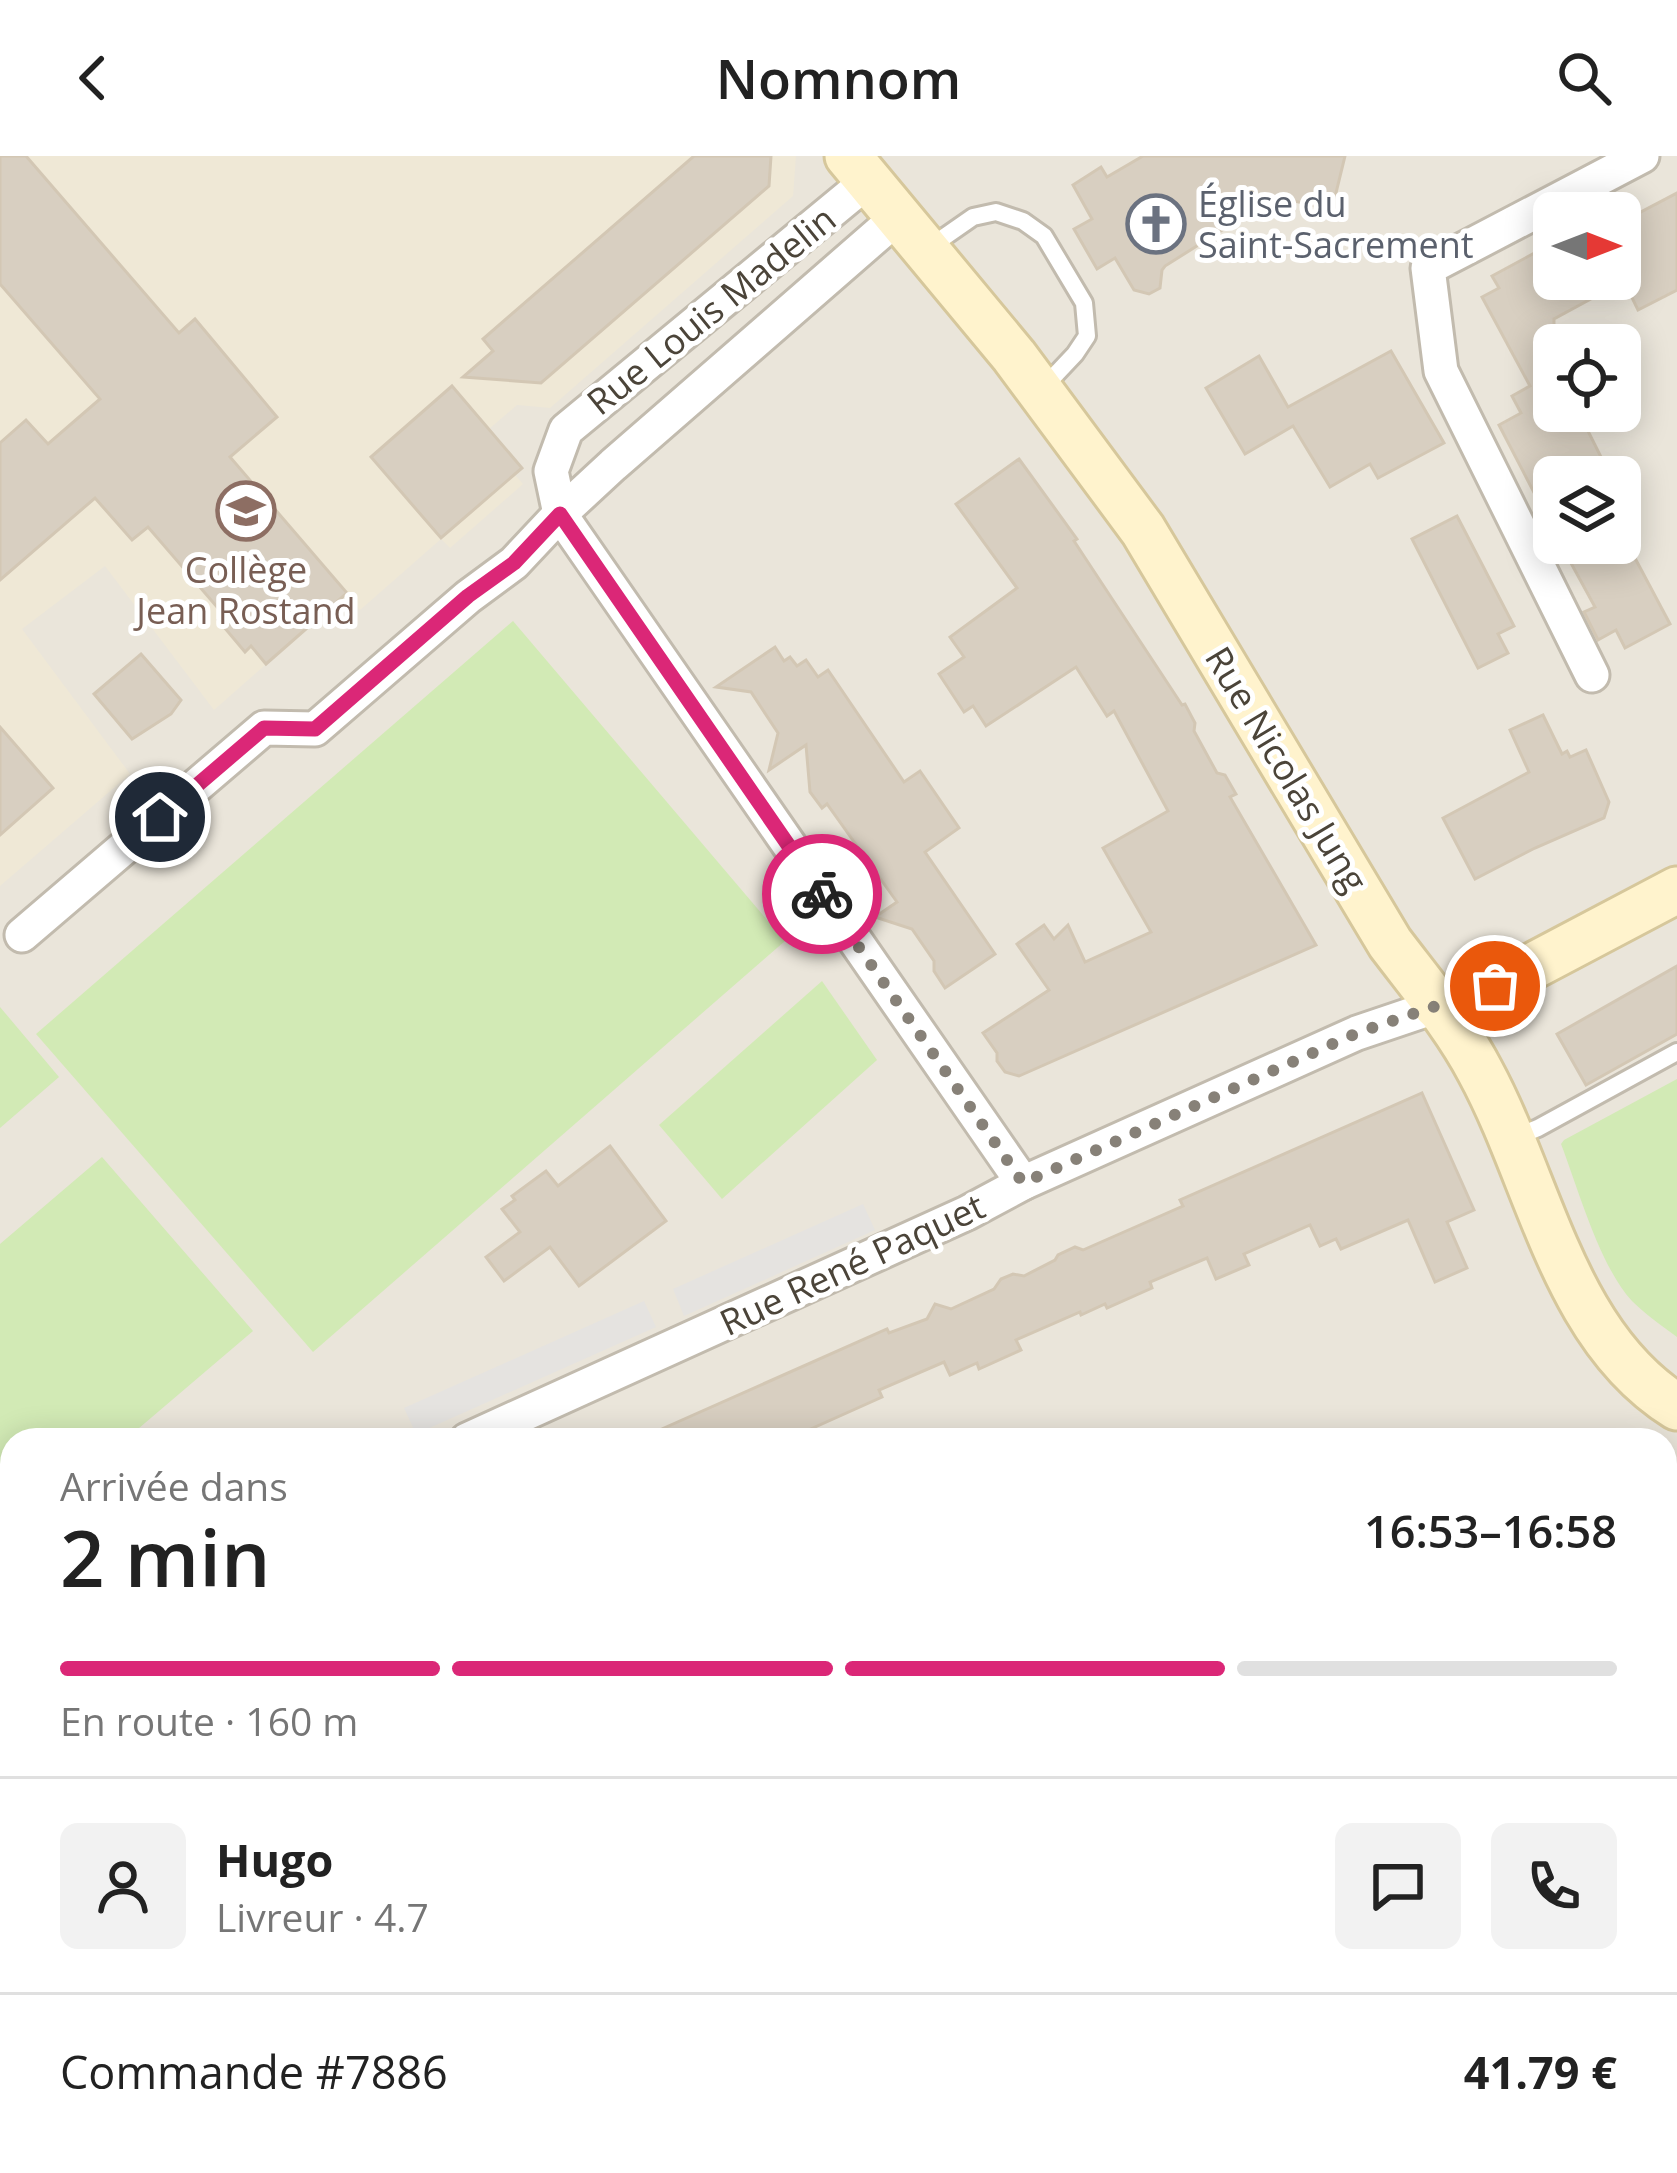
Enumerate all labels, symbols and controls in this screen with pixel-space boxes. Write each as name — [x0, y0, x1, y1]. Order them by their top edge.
text: Nomnom — [716, 41, 961, 115]
icon: back — [60, 45, 126, 111]
icon: search — [1551, 45, 1617, 111]
place label: Église du Saint-Sacrement — [1198, 179, 1474, 269]
north arrow — [1533, 192, 1641, 300]
map controls — [1533, 192, 1641, 564]
church icon: Église du Saint-Sacrement — [1125, 193, 1187, 255]
street label: Rue Louis Madelin — [576, 194, 846, 426]
button: locate — [1533, 324, 1641, 432]
button: layers — [1533, 456, 1641, 564]
school or university icon: Collège Jean Rostand — [215, 480, 277, 542]
place label: Collège Jean Rostand — [133, 545, 356, 635]
street label: Rue Nicolas Jung — [1194, 637, 1380, 901]
pin — [109, 766, 211, 868]
icon: home — [127, 784, 193, 850]
courier — [762, 834, 882, 954]
icon: bike — [789, 861, 855, 927]
pin — [1444, 935, 1546, 1037]
icon: bag — [1462, 953, 1528, 1019]
street label: Rue René Paquet — [712, 1181, 992, 1347]
text: Arrivée dans — [60, 1459, 288, 1512]
text: 16:53–16:58 — [1364, 1500, 1617, 1561]
text: 2 min — [60, 1504, 271, 1610]
text: En route · 160 m — [60, 1694, 358, 1747]
button: person — [60, 1823, 186, 1949]
button: chat — [1335, 1823, 1461, 1949]
button: phone — [1491, 1823, 1617, 1949]
text: Hugo — [216, 1829, 333, 1890]
text: Livreur · 4.7 — [216, 1890, 429, 1943]
text: Commande #7886 — [60, 2041, 448, 2102]
text: 41.79 € — [1464, 2041, 1617, 2102]

